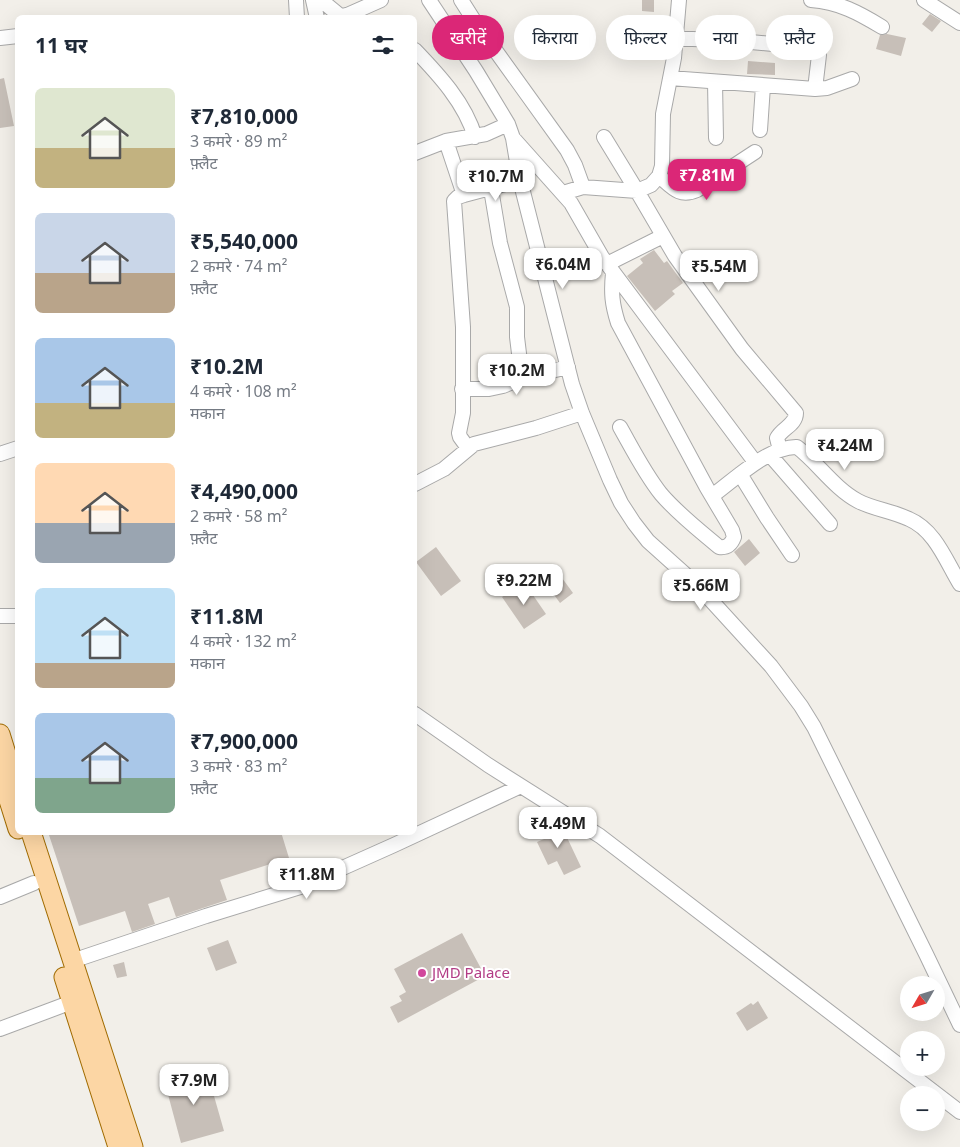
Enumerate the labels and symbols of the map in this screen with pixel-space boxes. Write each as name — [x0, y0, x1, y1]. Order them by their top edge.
pin: ₹7.81M — [666, 158, 748, 201]
pin: ₹10.7M — [455, 160, 537, 202]
pin: ₹6.04M — [522, 248, 604, 290]
pin: ₹5.54M — [678, 250, 760, 292]
pin: ₹10.2M — [476, 354, 558, 396]
pin: ₹4.24M — [804, 428, 886, 471]
pin: ₹9.22M — [483, 564, 565, 606]
pin: ₹5.66M — [660, 568, 742, 611]
pin: ₹4.49M — [517, 806, 599, 849]
pin: ₹11.8M — [266, 858, 348, 900]
place label: JMD Palace — [430, 962, 510, 982]
marker: JMD Palace — [416, 967, 428, 979]
north arrow — [900, 976, 945, 1021]
pin: ₹7.9M — [159, 1064, 229, 1106]

